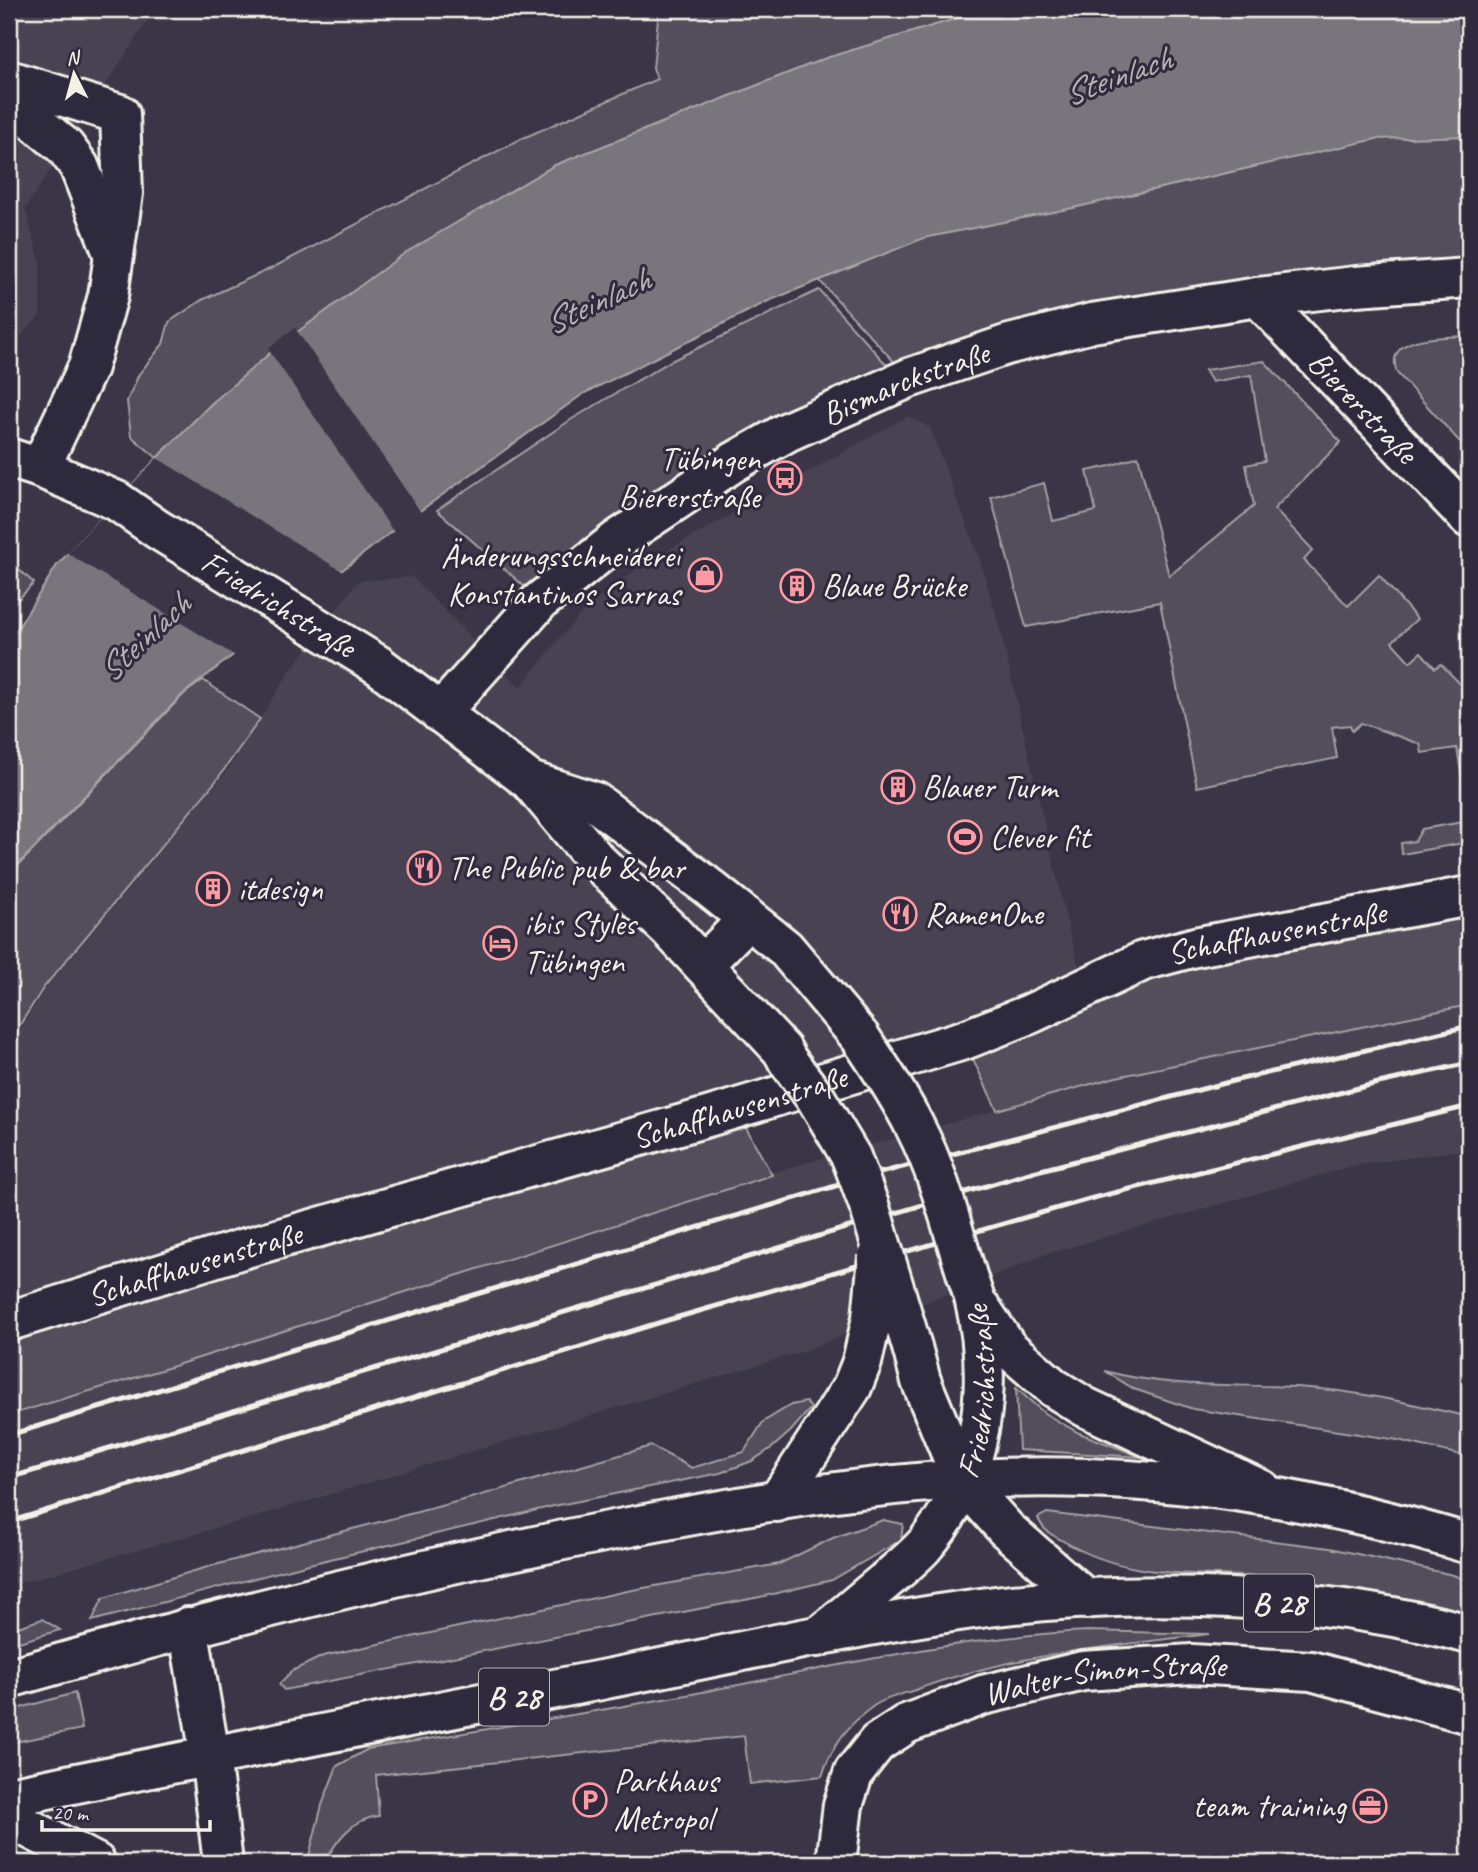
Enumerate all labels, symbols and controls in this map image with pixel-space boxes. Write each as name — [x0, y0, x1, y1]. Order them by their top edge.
water label: Steinlach — [1057, 35, 1180, 116]
north arrow — [38, 38, 108, 108]
text: N — [65, 45, 83, 71]
water label: Steinlach — [537, 256, 660, 345]
street label: Bismarckstraße — [815, 331, 996, 435]
street label: Biererstraße — [1299, 341, 1429, 474]
place label: Tübingen Biererstraße — [619, 438, 762, 518]
bus stop icon: Tübingen Biererstraße — [766, 459, 804, 497]
place label: Änderungsschneiderei Konstantinos Sarras — [441, 535, 684, 615]
street label: Friedrichstraße — [194, 540, 366, 668]
shop icon: Änderungsschneiderei Konstantinos Sarras — [686, 556, 724, 594]
place label: Blaue Brücke — [822, 565, 968, 607]
building icon: Blaue Brücke — [778, 567, 816, 605]
water label: Steinlach — [88, 580, 202, 691]
place label: Blauer Turm — [922, 766, 1060, 808]
building icon: Blauer Turm — [879, 768, 917, 806]
place label: Clever fit — [990, 816, 1093, 858]
sports icon: Clever fit — [946, 818, 984, 856]
place label: The Public pub & bar — [448, 847, 687, 889]
restaurant icon: The Public pub & bar — [405, 849, 443, 887]
place label: itdesign — [238, 868, 323, 910]
building icon: itdesign — [194, 870, 232, 908]
street label: Schaffhausenstraße — [1163, 891, 1391, 975]
place label: RamenOne — [925, 893, 1045, 935]
restaurant icon: RamenOne — [881, 895, 919, 933]
place label: ibis Styles Tübingen — [524, 903, 638, 983]
hotel icon: ibis Styles Tübingen — [481, 924, 519, 962]
street label: Schaffhausenstraße — [627, 1055, 854, 1158]
street label: Schaffhausenstraße — [82, 1212, 308, 1316]
street label: Friedrichstraße — [946, 1299, 1005, 1484]
road number: B 28 — [1244, 1574, 1314, 1632]
street label: Walter-Simon-Straße — [980, 1643, 1229, 1715]
road number: B 28 — [479, 1668, 549, 1726]
place label: Parkhaus Metropol — [614, 1760, 721, 1840]
parking icon: Parkhaus Metropol — [571, 1781, 609, 1819]
place label: team training — [1193, 1785, 1347, 1827]
office icon: team training — [1351, 1787, 1389, 1825]
scale bar — [42, 1788, 210, 1832]
text: 20 m — [52, 1800, 90, 1826]

